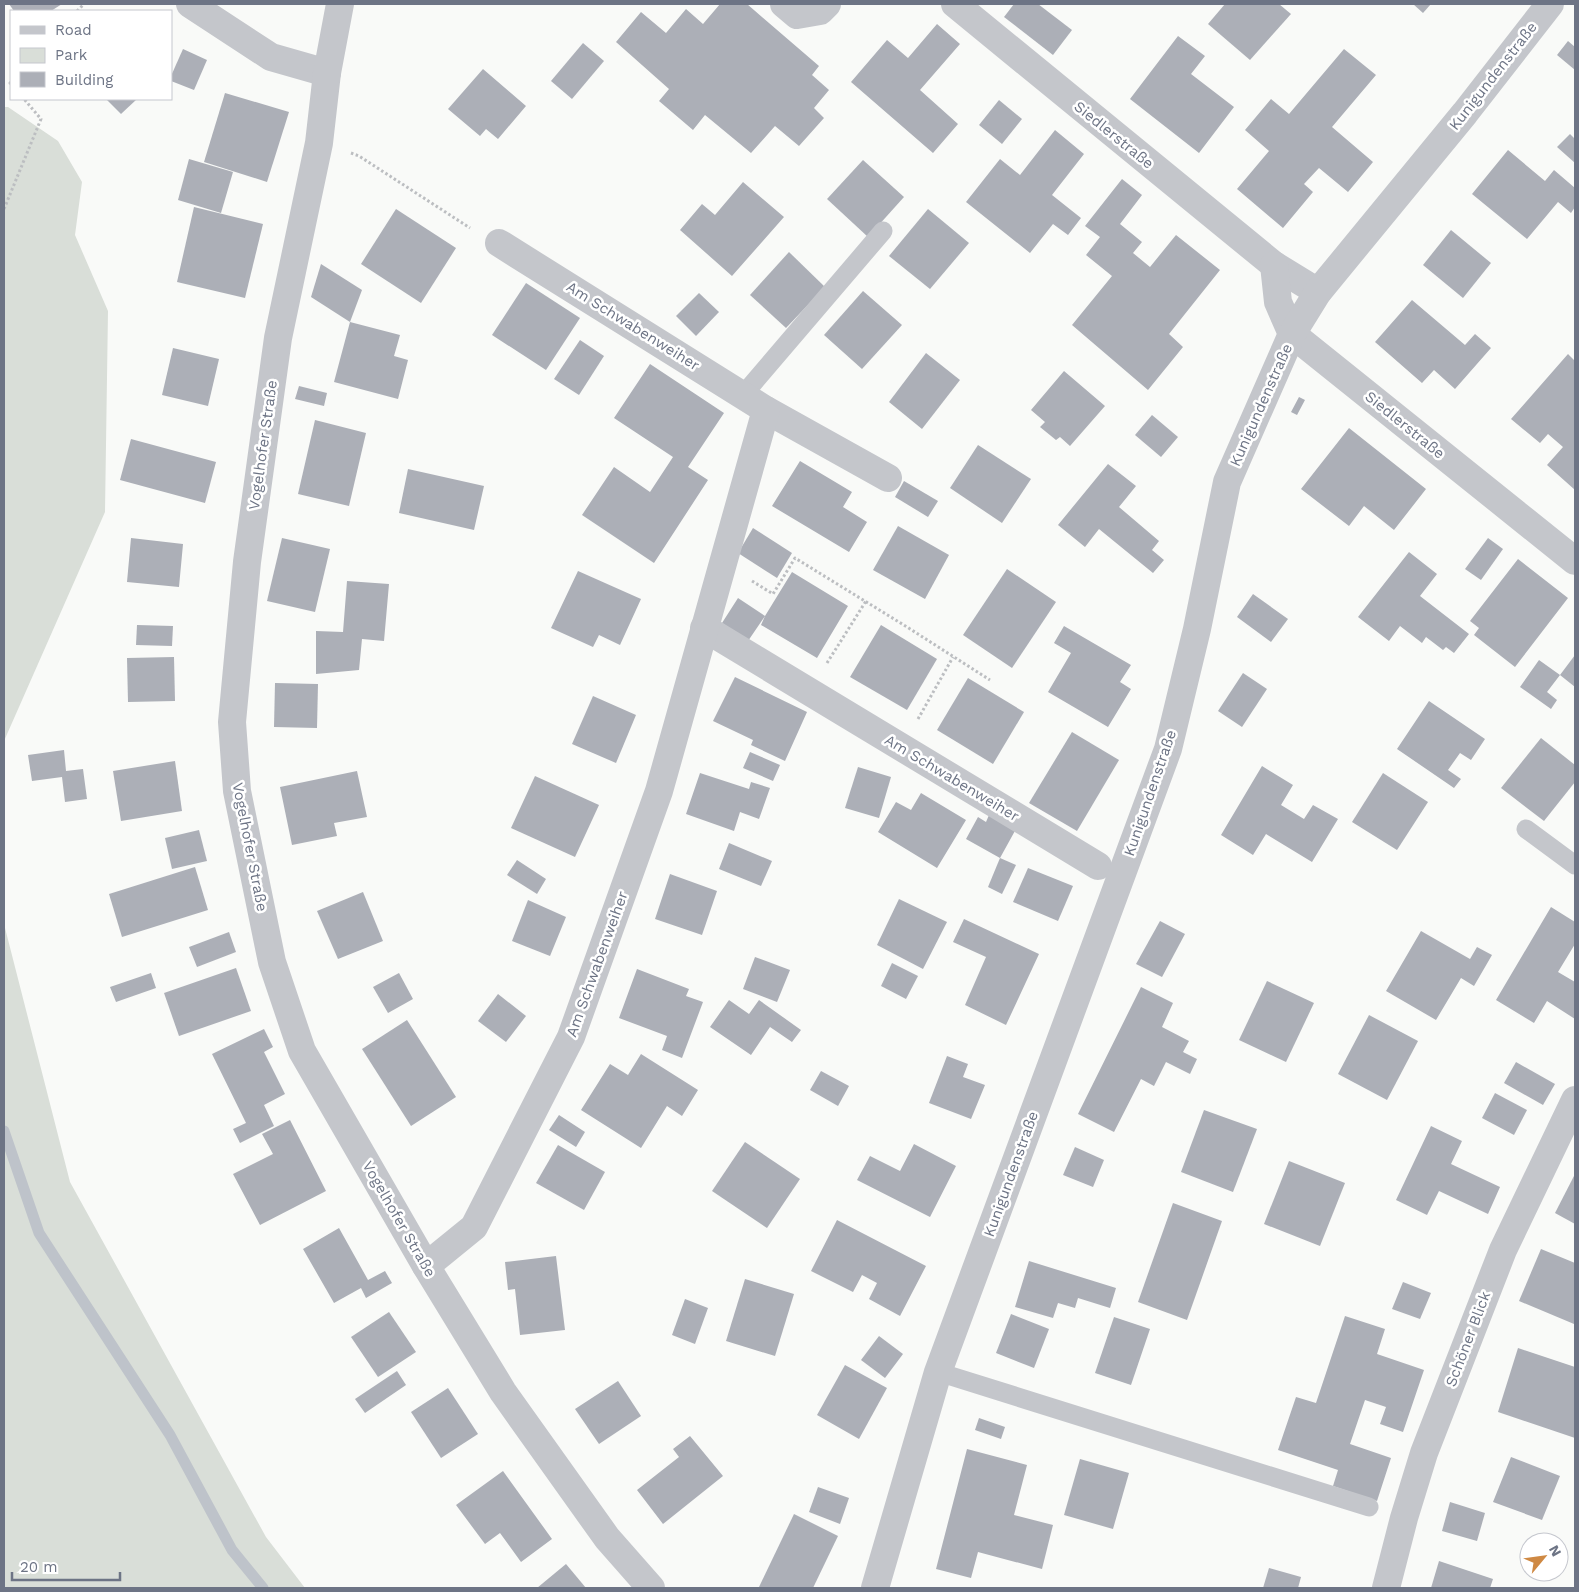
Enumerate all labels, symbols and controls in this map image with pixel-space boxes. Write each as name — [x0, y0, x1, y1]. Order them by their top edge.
legend — [10, 10, 172, 100]
street label: Kunigundenstraße — [1445, 18, 1541, 134]
text: Road — [55, 21, 92, 39]
text: Park — [55, 46, 88, 64]
text: Building — [55, 71, 113, 89]
street label: Siedlerstraße — [1071, 97, 1157, 173]
street label: Am Schwabenweiher — [563, 278, 703, 374]
street label: Kunigundenstraße — [1226, 341, 1296, 469]
street label: Vogelhofer Straße — [245, 379, 281, 511]
street label: Siedlerstraße — [1362, 387, 1448, 463]
street label: Kunigundenstraße — [1120, 727, 1180, 859]
street label: Am Schwabenweiher — [882, 731, 1022, 825]
street label: Vogelhofer Straße — [229, 781, 271, 913]
street label: Am Schwabenweiher — [562, 889, 632, 1039]
street label: Kunigundenstraße — [980, 1109, 1042, 1239]
street label: Vogelhofer Straße — [358, 1158, 440, 1280]
street label: Schöner Blick — [1442, 1288, 1495, 1389]
north arrow — [1519, 1532, 1569, 1582]
text: N — [1546, 1542, 1565, 1559]
scale bar — [12, 1550, 120, 1582]
text: 20 m — [20, 1558, 58, 1576]

